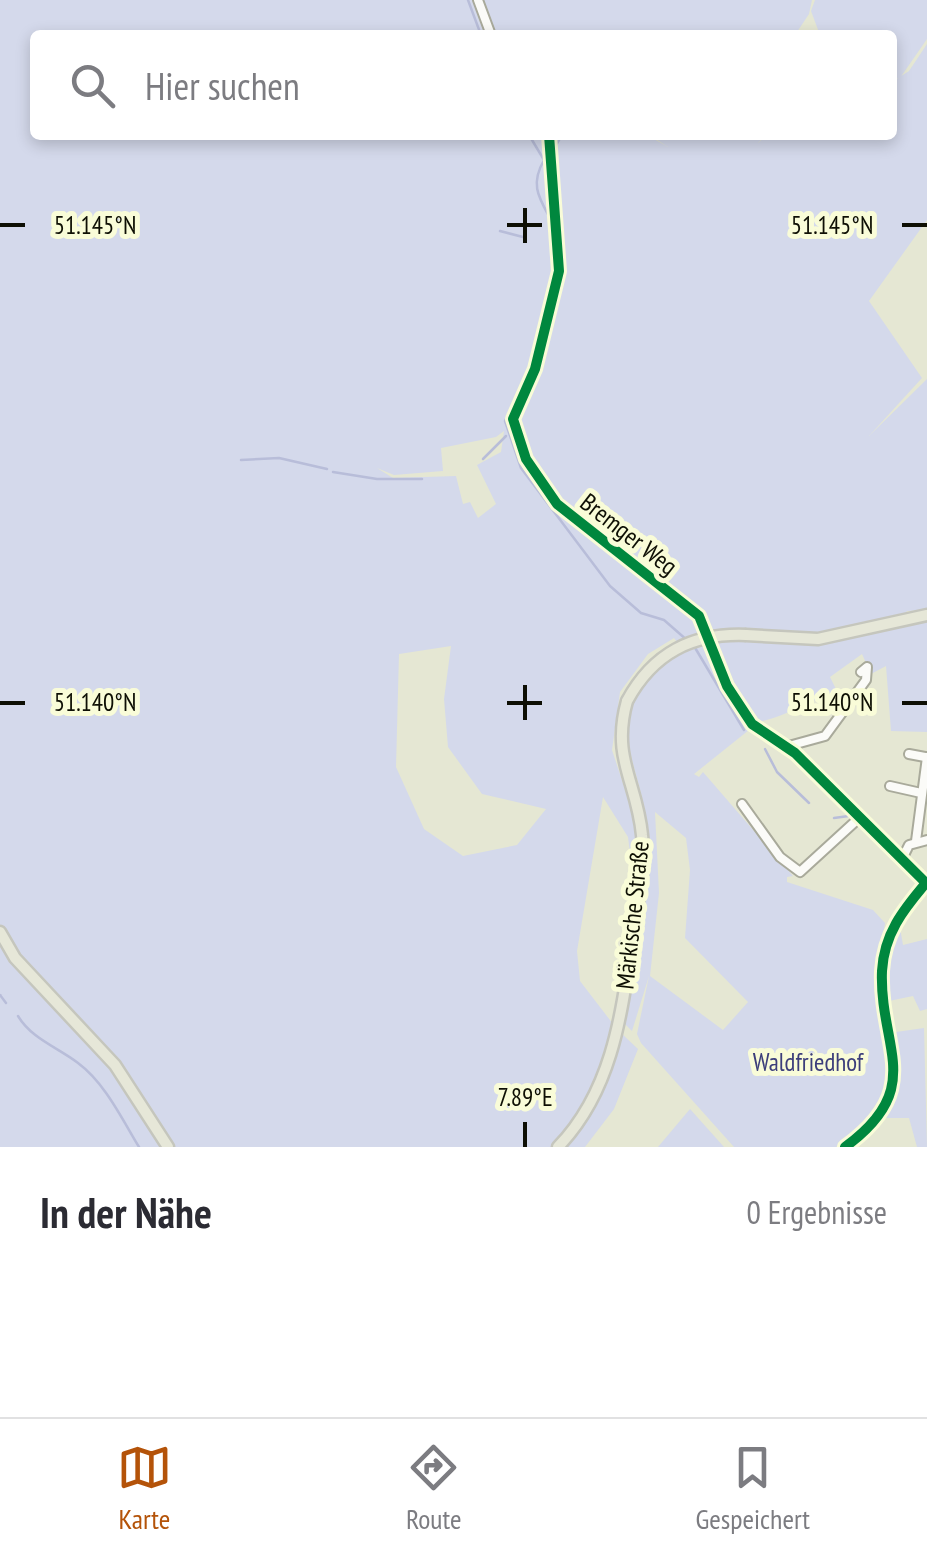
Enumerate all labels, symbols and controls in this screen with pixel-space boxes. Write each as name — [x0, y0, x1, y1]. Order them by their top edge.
search box — [30, 30, 897, 140]
icon: search — [65, 58, 120, 113]
text: Hier suchen — [145, 61, 300, 110]
text: 51.145°N — [54, 209, 136, 241]
text: 51.145°N — [791, 209, 873, 241]
street label: Bremger Weg — [574, 486, 684, 582]
text: 51.140°N — [54, 686, 136, 718]
text: 51.140°N — [791, 686, 873, 718]
street label: Märkische Straße — [608, 839, 656, 991]
park label: Waldfriedhof — [753, 1046, 865, 1078]
text: 7.89°E — [497, 1081, 553, 1113]
text: In der Nähe — [40, 1185, 212, 1240]
text: 0 Ergebnisse — [747, 1191, 887, 1233]
tab: Karte — [117, 1440, 172, 1537]
tab: Route — [406, 1440, 462, 1537]
tab: Gespeichert — [695, 1440, 810, 1537]

